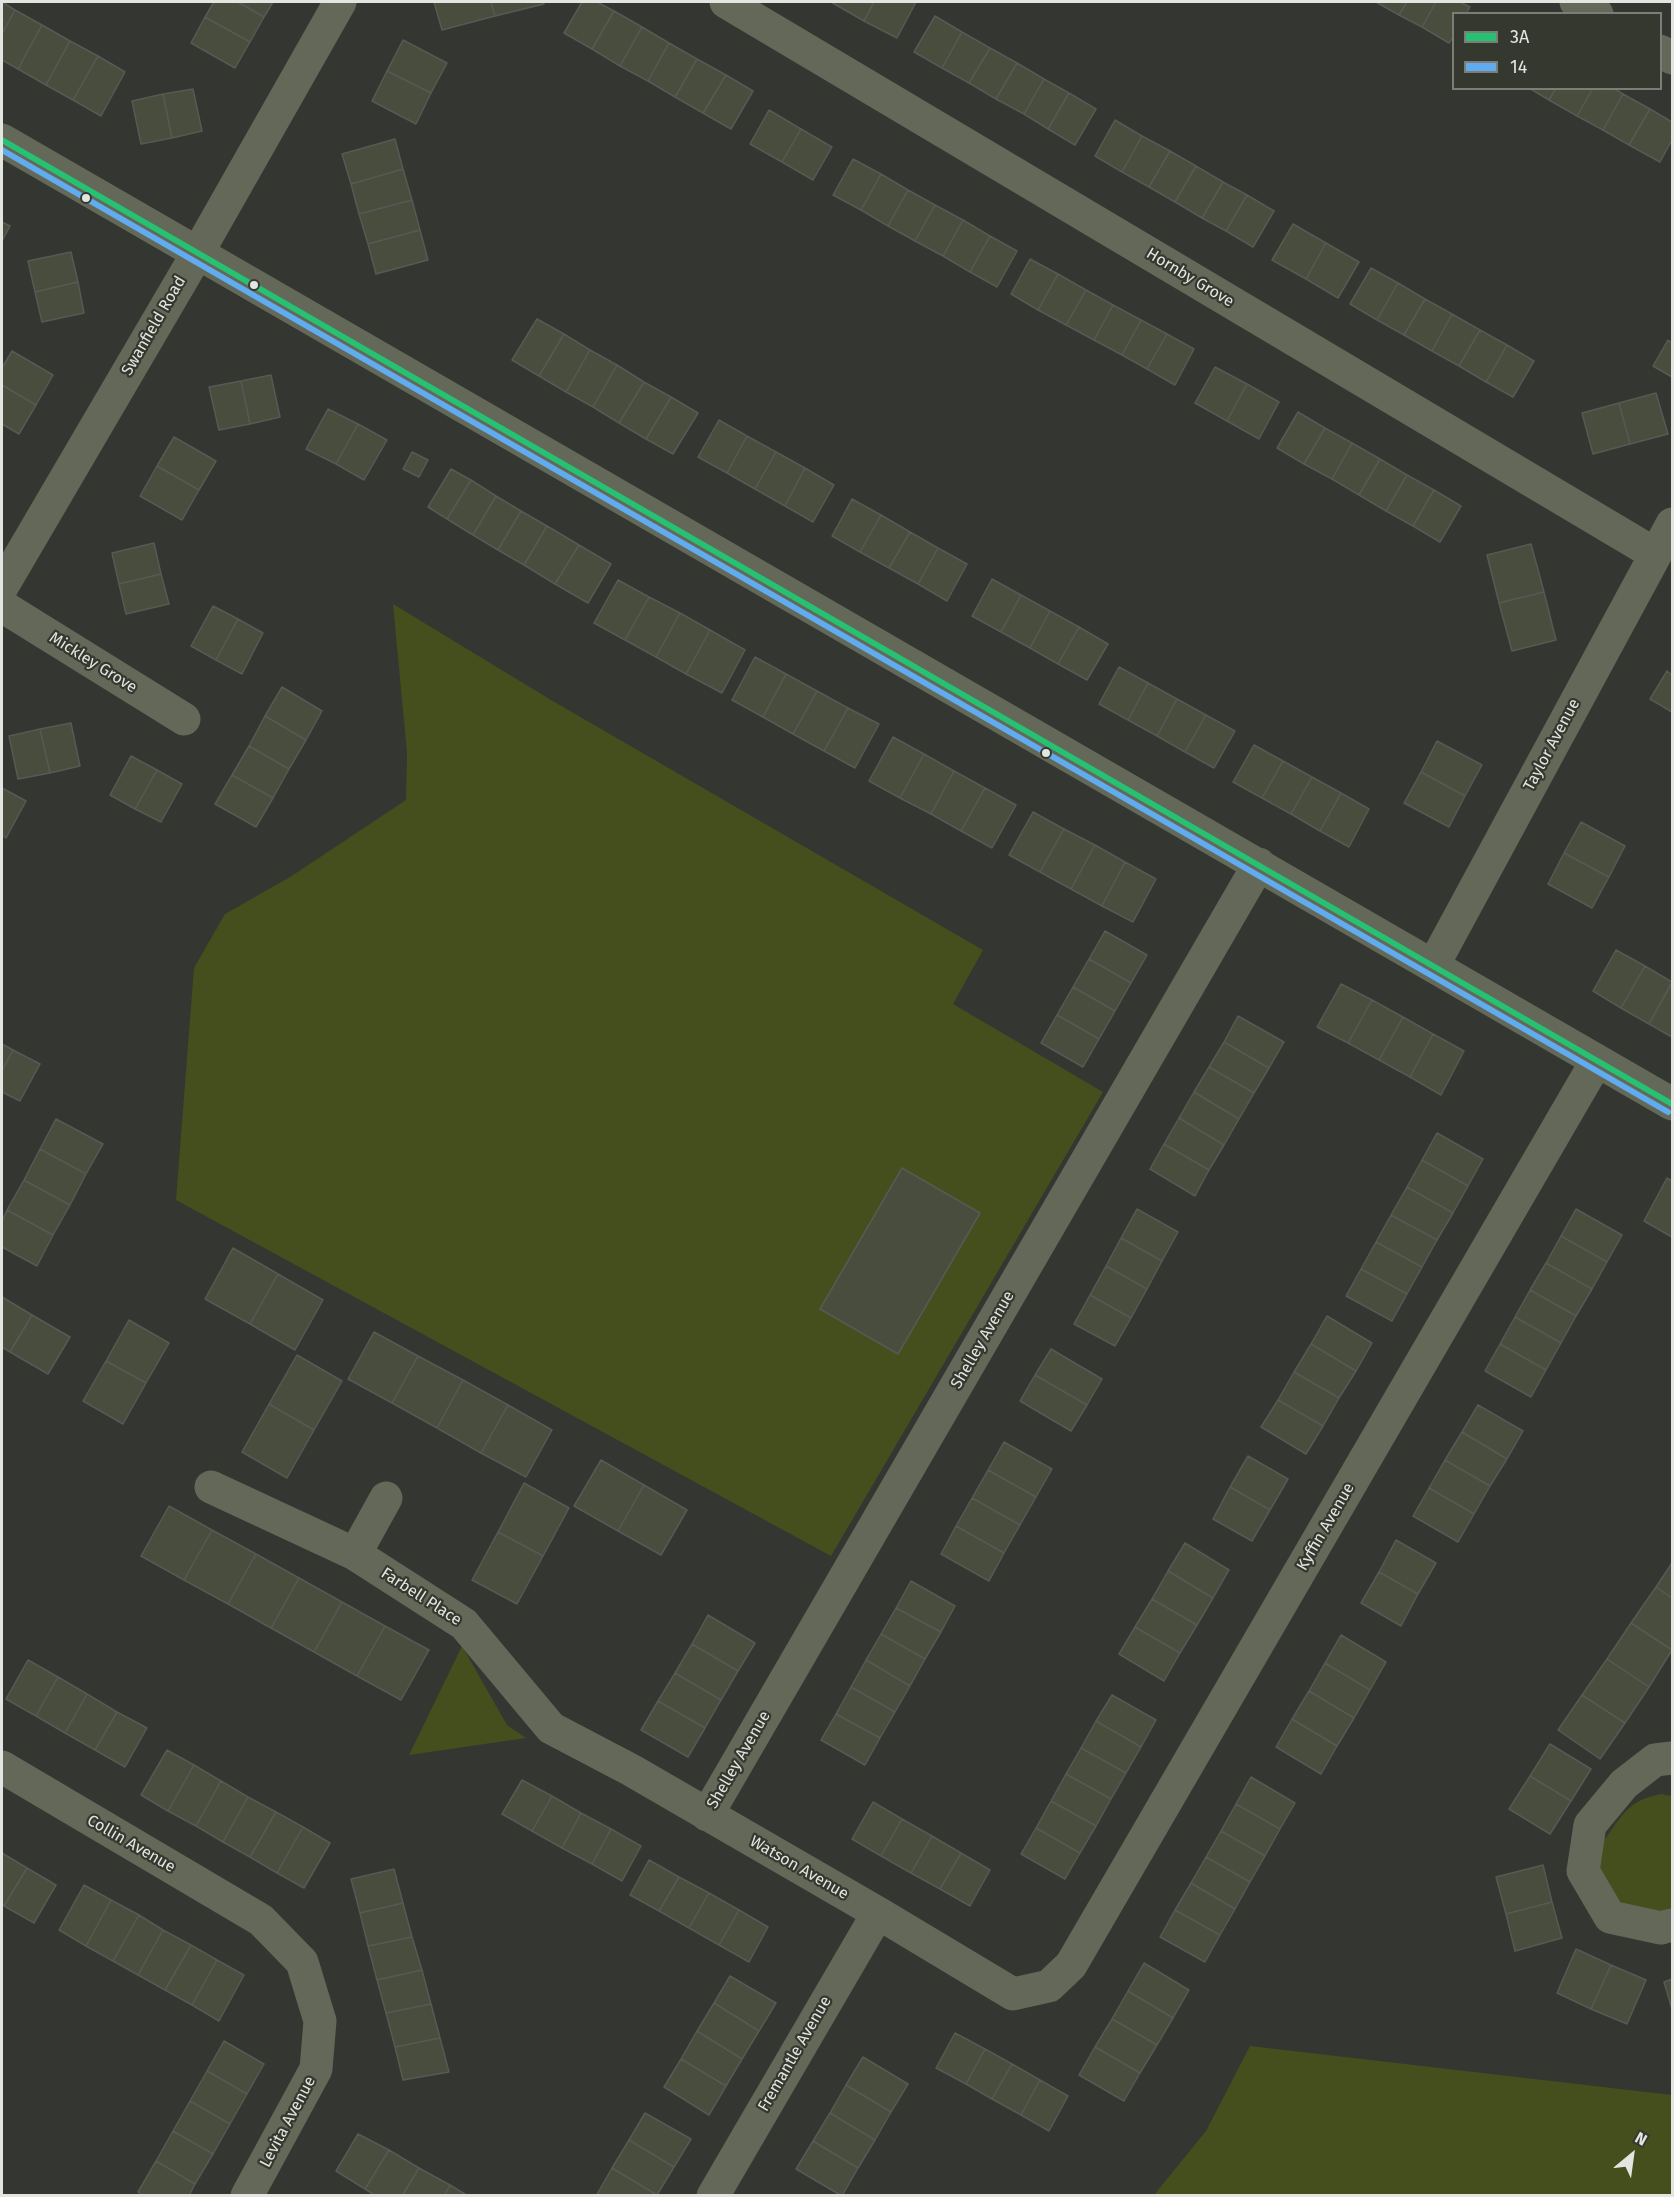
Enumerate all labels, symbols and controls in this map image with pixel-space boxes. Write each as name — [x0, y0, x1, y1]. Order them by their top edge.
legend — [1452, 12, 1662, 90]
text: 3A — [1510, 26, 1529, 48]
text: 14 — [1510, 56, 1527, 78]
unlabelled marker — [80, 192, 92, 204]
street label: Hornby Grove — [1143, 244, 1237, 312]
street label: Swanfield Road — [118, 273, 190, 379]
unlabelled marker — [248, 279, 260, 291]
street label: Mickley Grove — [46, 628, 140, 698]
street label: Taylor Avenue — [1520, 696, 1584, 794]
unlabelled marker — [1040, 747, 1052, 759]
street label: Shelley Avenue — [947, 1288, 1019, 1392]
street label: Kyffin Avenue — [1293, 1480, 1359, 1574]
street label: Farbell Place — [377, 1564, 465, 1630]
street label: Shelley Avenue — [703, 1708, 775, 1812]
street label: Collin Avenue — [84, 1811, 178, 1877]
street label: Watson Avenue — [746, 1832, 852, 1904]
street label: Fremantle Avenue — [754, 1993, 836, 2115]
street label: Levita Avenue — [256, 2073, 320, 2171]
north arrow — [1602, 2125, 1662, 2185]
text: N — [1632, 2128, 1650, 2150]

